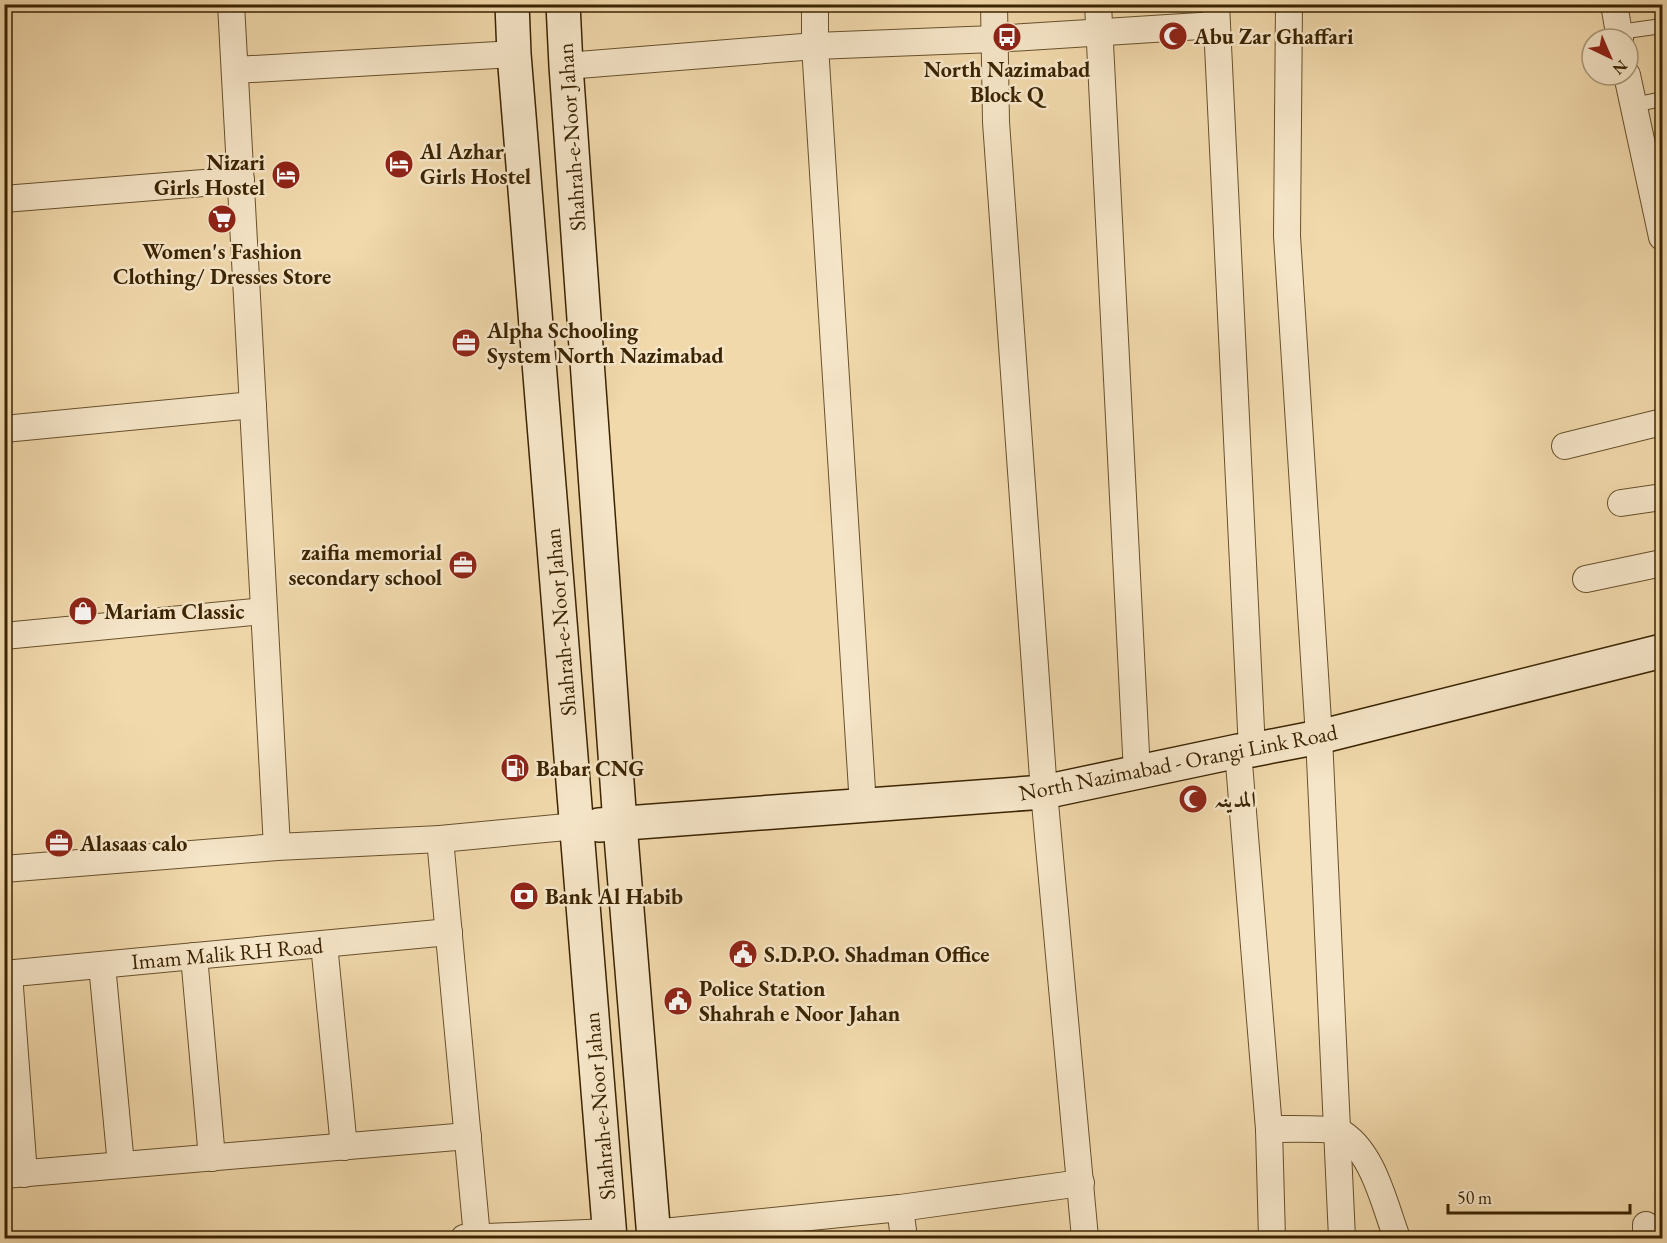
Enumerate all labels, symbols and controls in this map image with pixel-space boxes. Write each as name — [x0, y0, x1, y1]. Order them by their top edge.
mosque icon: Abu Zar Ghaffari — [1157, 20, 1189, 52]
bus stop icon: North Nazimabad Block Q — [991, 21, 1023, 53]
place label: Abu Zar Ghaffari — [1193, 22, 1354, 51]
north arrow — [1580, 27, 1640, 87]
street label: Shahrah-e-Noor Jahan — [550, 41, 593, 232]
place label: North Nazimabad Block Q — [924, 55, 1090, 109]
text: N — [1608, 55, 1632, 80]
place label: Al Azhar Girls Hostel — [419, 137, 531, 191]
place label: Nizari Girls Hostel — [154, 148, 266, 202]
hotel icon: Al Azhar Girls Hostel — [383, 148, 415, 180]
hotel icon: Nizari Girls Hostel — [270, 159, 302, 191]
supermarket icon: Women's Fashion Clothing/ Dresses Store — [206, 203, 238, 235]
place label: Women's Fashion Clothing/ Dresses Store — [113, 237, 331, 291]
place label: Alpha Schooling System North Nazimabad — [486, 316, 724, 370]
office icon: Alpha Schooling System North Nazimabad — [450, 327, 482, 359]
street label: Shahrah-e-Noor Jahan — [538, 526, 583, 717]
place label: zaifia memorial secondary school — [289, 538, 442, 592]
office icon: zaifia memorial secondary school — [447, 549, 479, 581]
shop icon: Mariam Classic — [67, 595, 99, 627]
place label: Mariam Classic — [104, 597, 244, 626]
street label: North Nazimabad - Orangi Link Road — [1016, 717, 1341, 808]
fuel station icon: Babar CNG — [499, 752, 531, 784]
place label: Babar CNG — [536, 754, 645, 783]
mosque icon: المدینہ — [1177, 783, 1209, 815]
place label: المدینہ — [1214, 785, 1256, 814]
office icon: Alasaas calo — [43, 827, 75, 859]
place label: Alasaas calo — [79, 829, 187, 858]
bank icon: Bank Al Habib — [508, 880, 540, 912]
place label: Bank Al Habib — [545, 882, 683, 911]
street label: Imam Malik RH Road — [130, 931, 325, 976]
public building icon: S.D.P.O. Shadman Office — [727, 938, 759, 970]
place label: S.D.P.O. Shadman Office — [764, 940, 990, 969]
place label: Police Station Shahrah e Noor Jahan — [699, 974, 901, 1028]
public building icon: Police Station Shahrah e Noor Jahan — [662, 985, 694, 1017]
street label: Shahrah-e-Noor Jahan — [577, 1010, 622, 1201]
scale bar — [1448, 1177, 1630, 1215]
text: 50 m — [1457, 1186, 1492, 1209]

